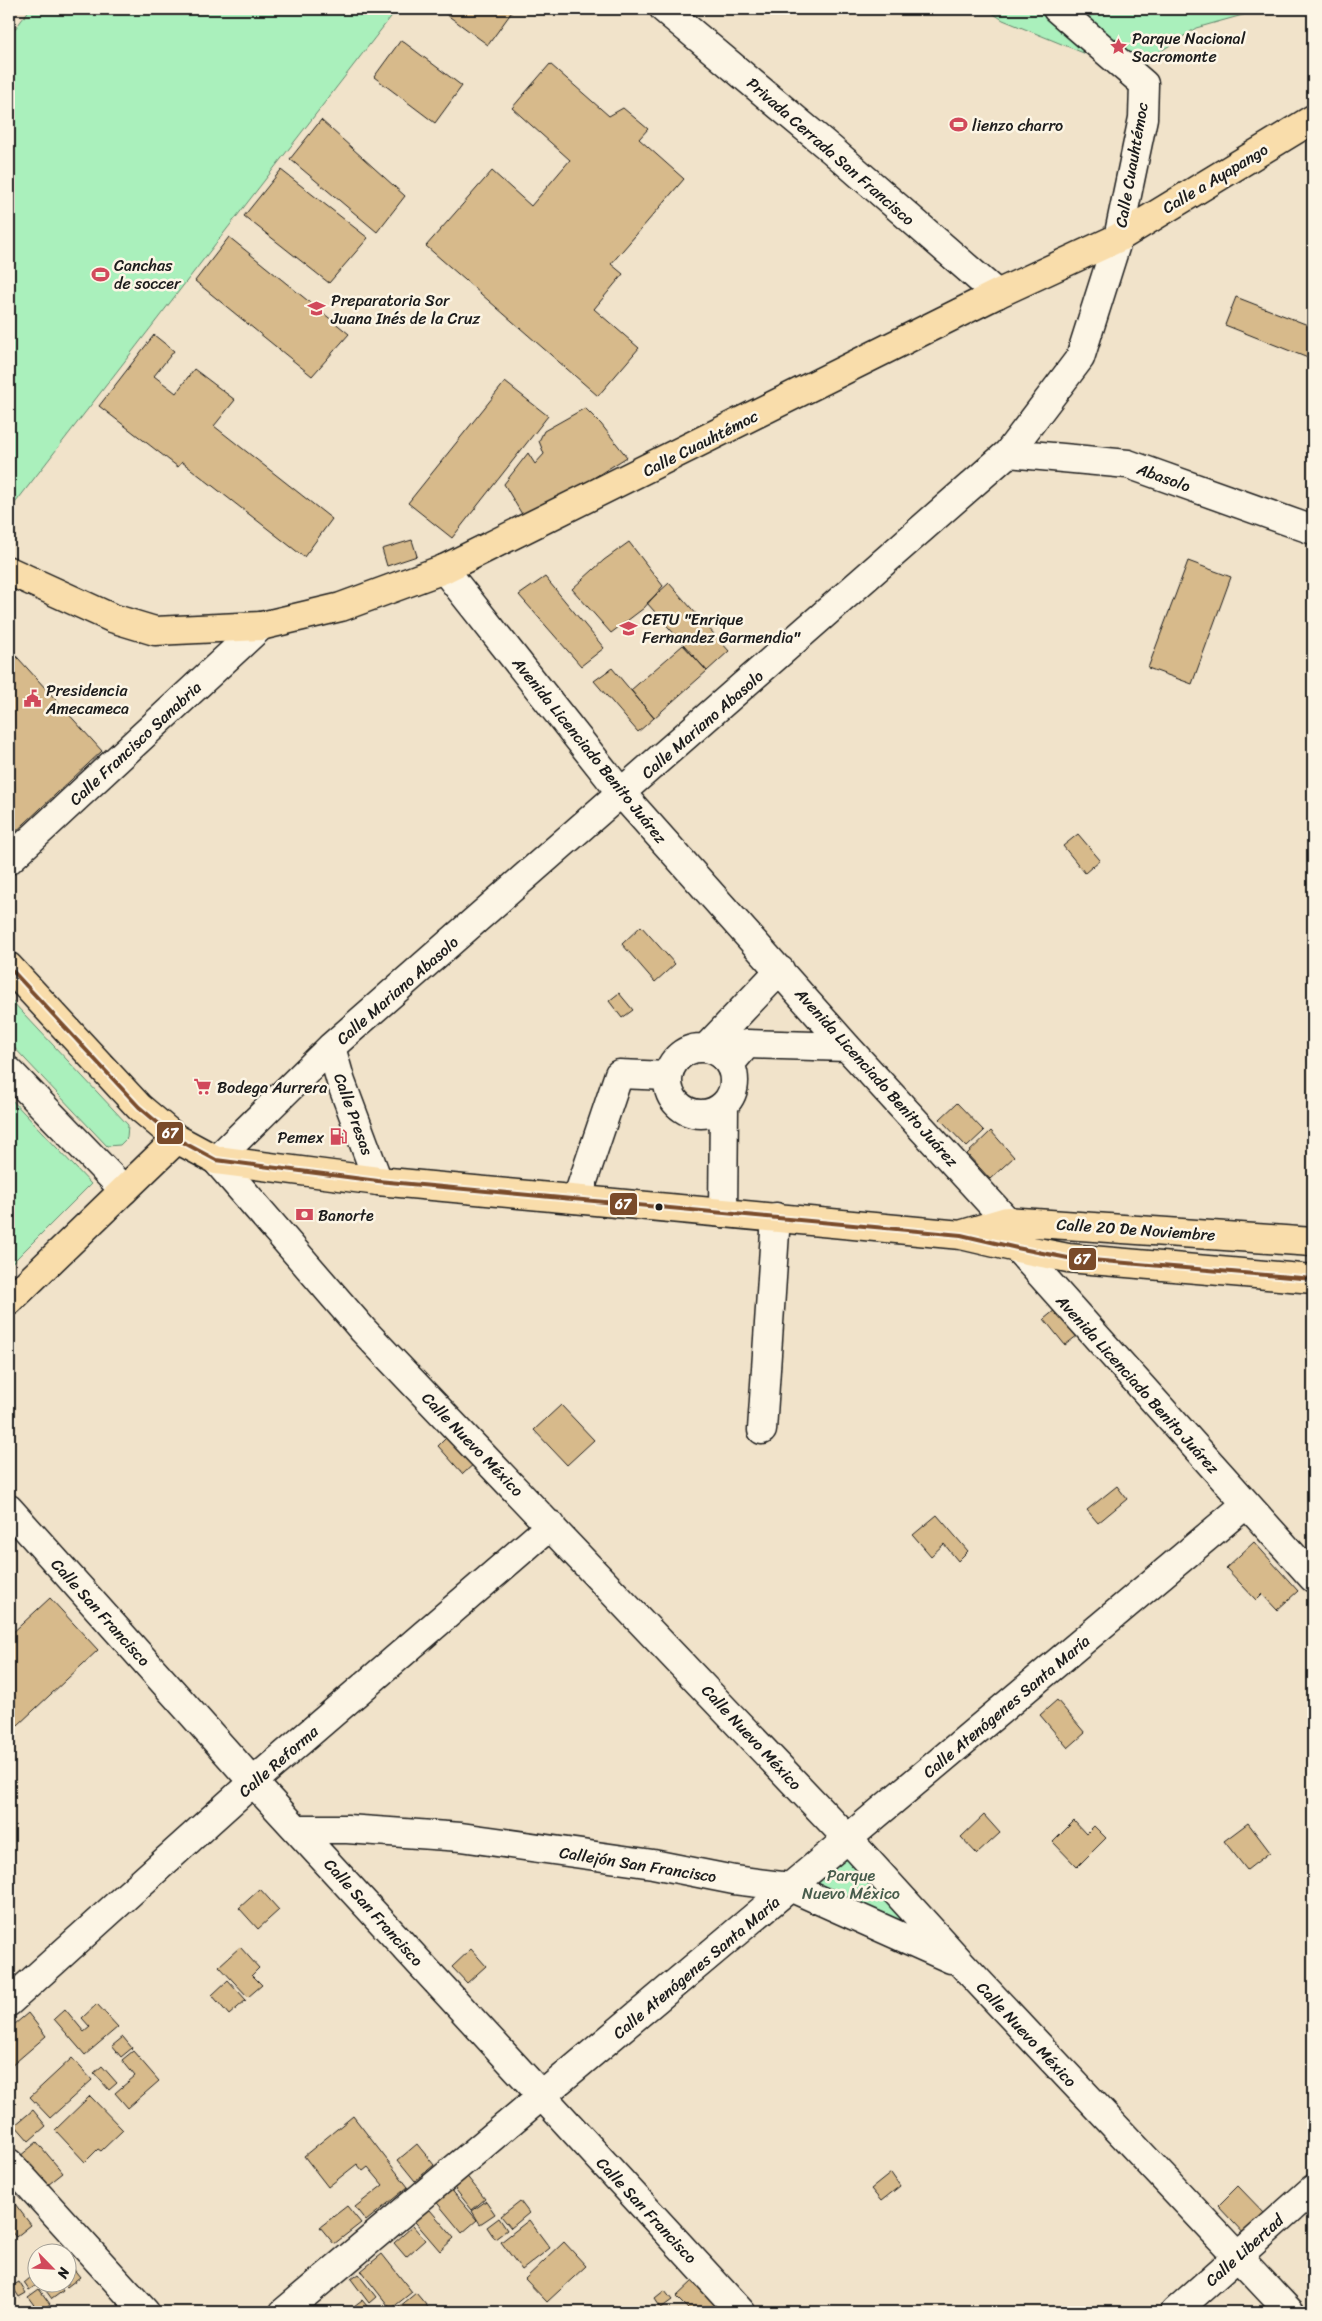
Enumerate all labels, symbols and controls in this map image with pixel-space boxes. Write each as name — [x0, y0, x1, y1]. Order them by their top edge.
place label: Parque Nacional Sacromonte — [1132, 24, 1246, 71]
place icon: Parque Nacional Sacromonte — [1108, 37, 1128, 57]
street label: Privada Cerrada San Francisco — [740, 70, 922, 233]
street label: Calle Cuauhtémoc — [1106, 100, 1157, 230]
place label: lienzo charro — [972, 111, 1063, 140]
sports icon: lienzo charro — [948, 115, 968, 135]
street label: Calle a Ayapango — [1157, 135, 1274, 222]
place label: Canchas de soccer — [114, 251, 182, 298]
sports icon: Canchas de soccer — [90, 264, 110, 284]
place label: Preparatoria Sor Juana Inés de la Cruz — [330, 286, 481, 333]
school or university icon: Preparatoria Sor Juana Inés de la Cruz — [307, 299, 327, 319]
street label: Calle Cuauhtémoc — [637, 402, 763, 485]
street label: Abasolo — [1132, 454, 1195, 501]
place label: CETU "Enrique Fernandez Garmendia" — [642, 605, 801, 652]
school or university icon: CETU "Enrique Fernandez Garmendia" — [618, 618, 638, 638]
street label: Avenida Licenciado Benito Juárez — [504, 650, 675, 851]
street label: Calle Mariano Abasolo — [634, 662, 770, 786]
street label: Calle Francisco Sanabria — [62, 674, 208, 813]
place label: Presidencia Amecameca — [45, 676, 129, 723]
public building icon: Presidencia Amecameca — [22, 689, 42, 709]
street label: Calle Mariano Abasolo — [329, 928, 465, 1052]
street label: Avenida Licenciado Benito Juárez — [787, 980, 966, 1174]
street label: Calle Presas — [325, 1069, 382, 1160]
place label: Bodega Aurrera — [217, 1073, 327, 1102]
supermarket icon: Bodega Aurrera — [193, 1077, 213, 1097]
line badge: 67 — [156, 1121, 184, 1145]
text: 67 — [161, 1121, 179, 1146]
place label: Pemex — [277, 1123, 325, 1152]
fuel station icon: Pemex — [328, 1127, 348, 1147]
line badge: 67 — [609, 1192, 638, 1216]
text: 67 — [614, 1192, 632, 1217]
place label: Banorte — [318, 1201, 374, 1230]
unlabelled marker — [654, 1202, 664, 1212]
bank icon: Banorte — [294, 1205, 314, 1225]
street label: Calle 20 De Noviembre — [1056, 1209, 1216, 1250]
line badge: 67 — [1068, 1247, 1097, 1271]
text: 67 — [1073, 1247, 1091, 1272]
street label: Avenida Licenciado Benito Juárez — [1048, 1287, 1227, 1481]
street label: Calle Nuevo México — [415, 1385, 531, 1504]
street label: Calle San Francisco — [44, 1551, 158, 1673]
street label: Calle Atenógenes Santa María — [916, 1627, 1097, 1786]
street label: Calle Nuevo México — [694, 1677, 809, 1797]
street label: Calle Reforma — [231, 1717, 326, 1805]
street label: Callejón San Francisco — [557, 1838, 719, 1891]
street label: Calle San Francisco — [317, 1851, 431, 1973]
park label: Parque Nuevo México — [802, 1861, 900, 1908]
street label: Calle Atenógenes Santa María — [606, 1888, 787, 2047]
street label: Calle Nuevo México — [969, 1974, 1084, 2094]
street label: Calle San Francisco — [589, 2150, 704, 2271]
street label: Calle Libertad — [1198, 2206, 1292, 2294]
north arrow — [28, 2244, 78, 2294]
text: N — [50, 2263, 77, 2283]

